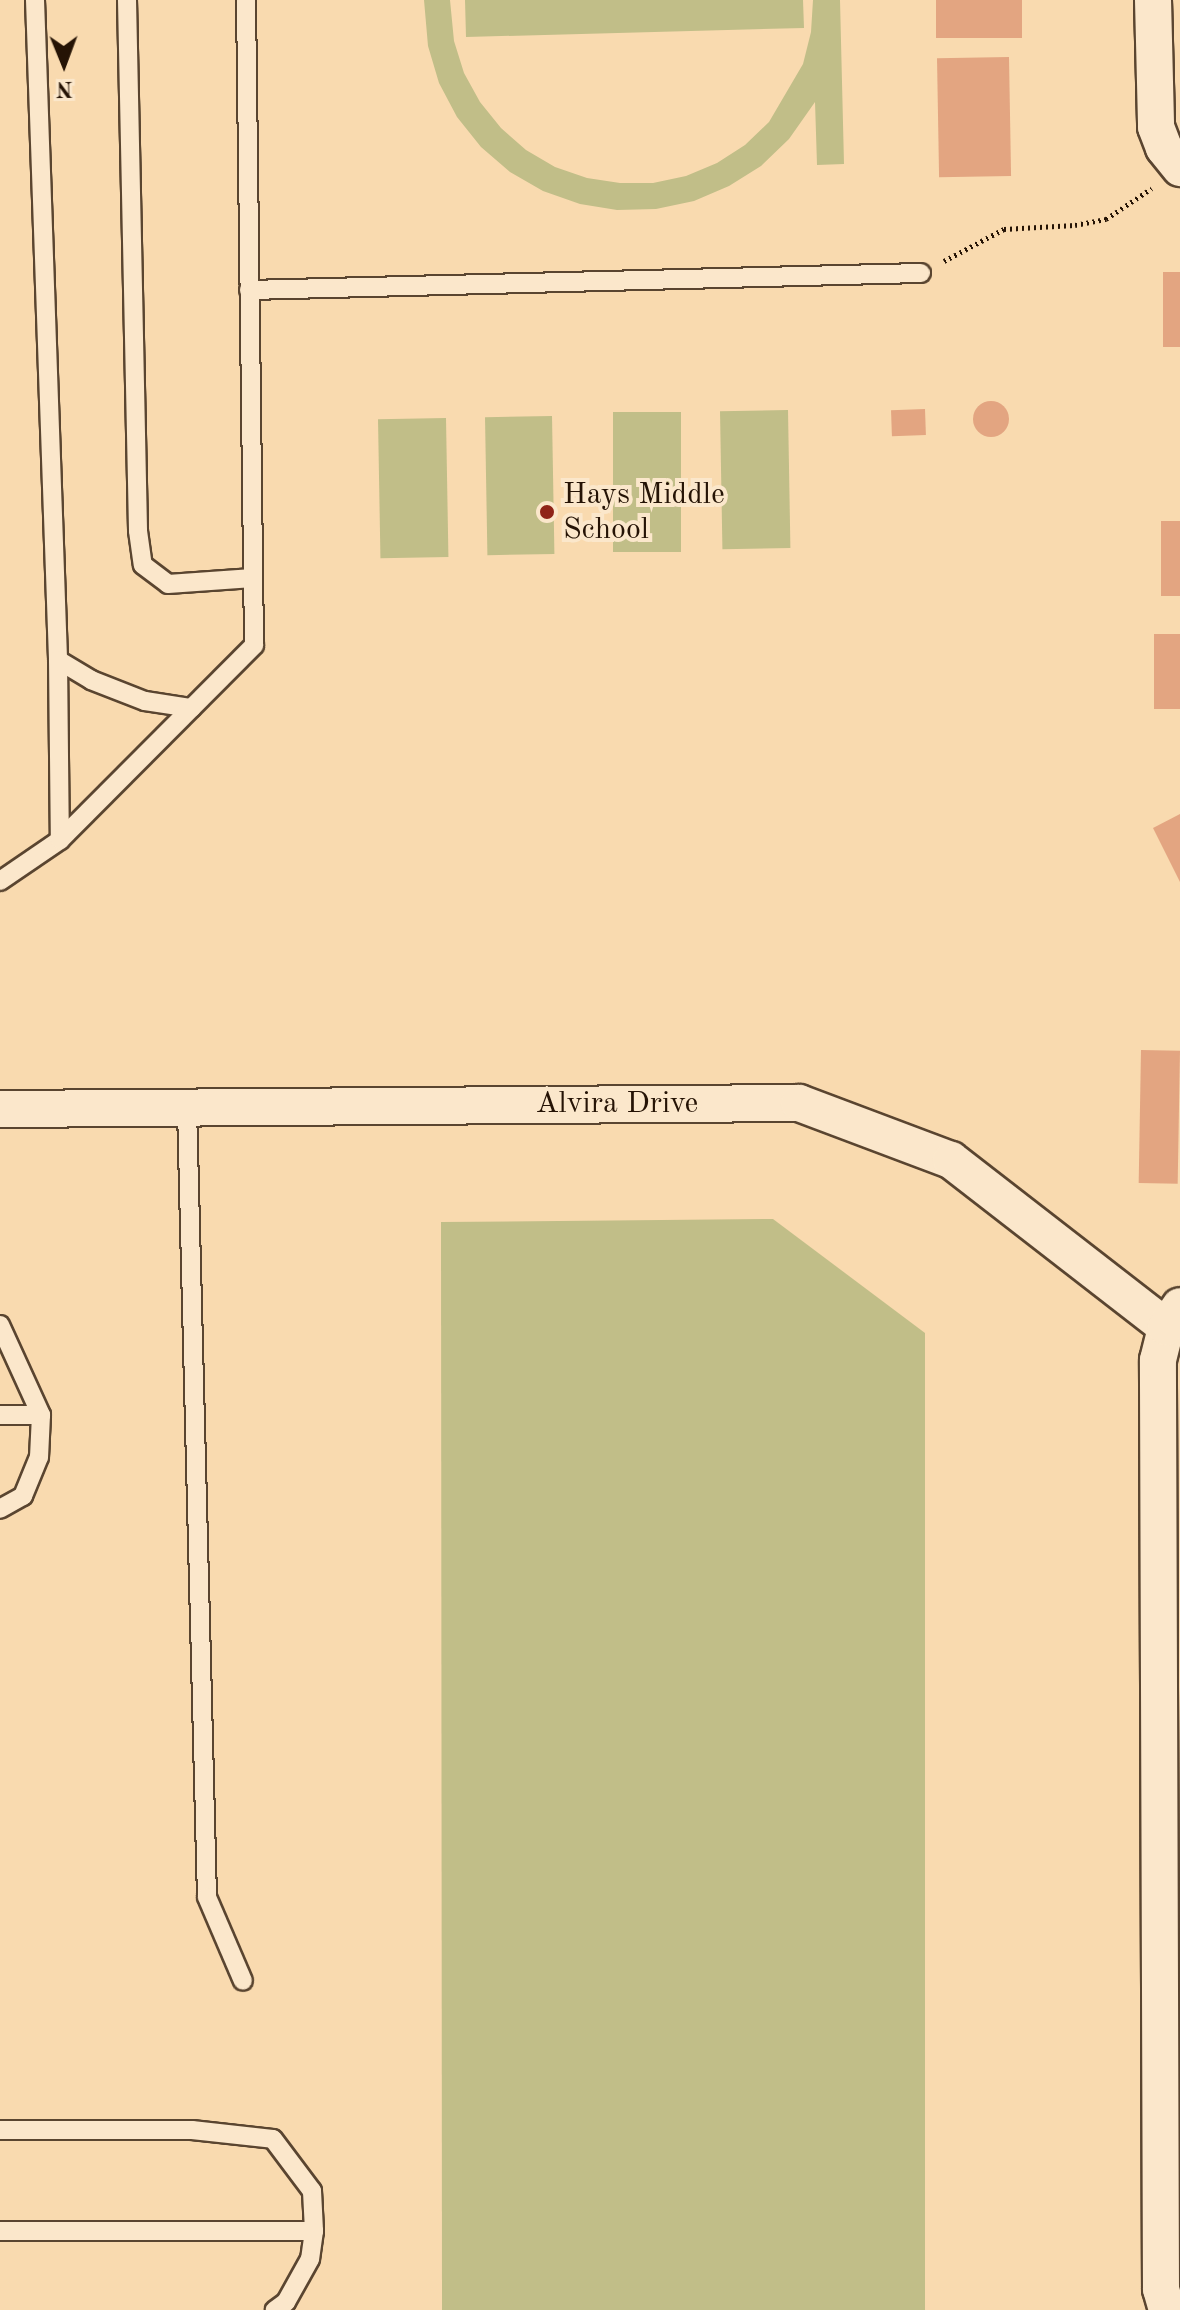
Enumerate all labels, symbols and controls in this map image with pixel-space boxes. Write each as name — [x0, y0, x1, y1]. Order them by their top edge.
north arrow — [24, 24, 104, 104]
text: N — [56, 77, 73, 99]
place label: Hays Middle School — [563, 477, 725, 548]
marker: Hays Middle School — [538, 503, 556, 521]
street label: Alvira Drive — [536, 1086, 698, 1122]

